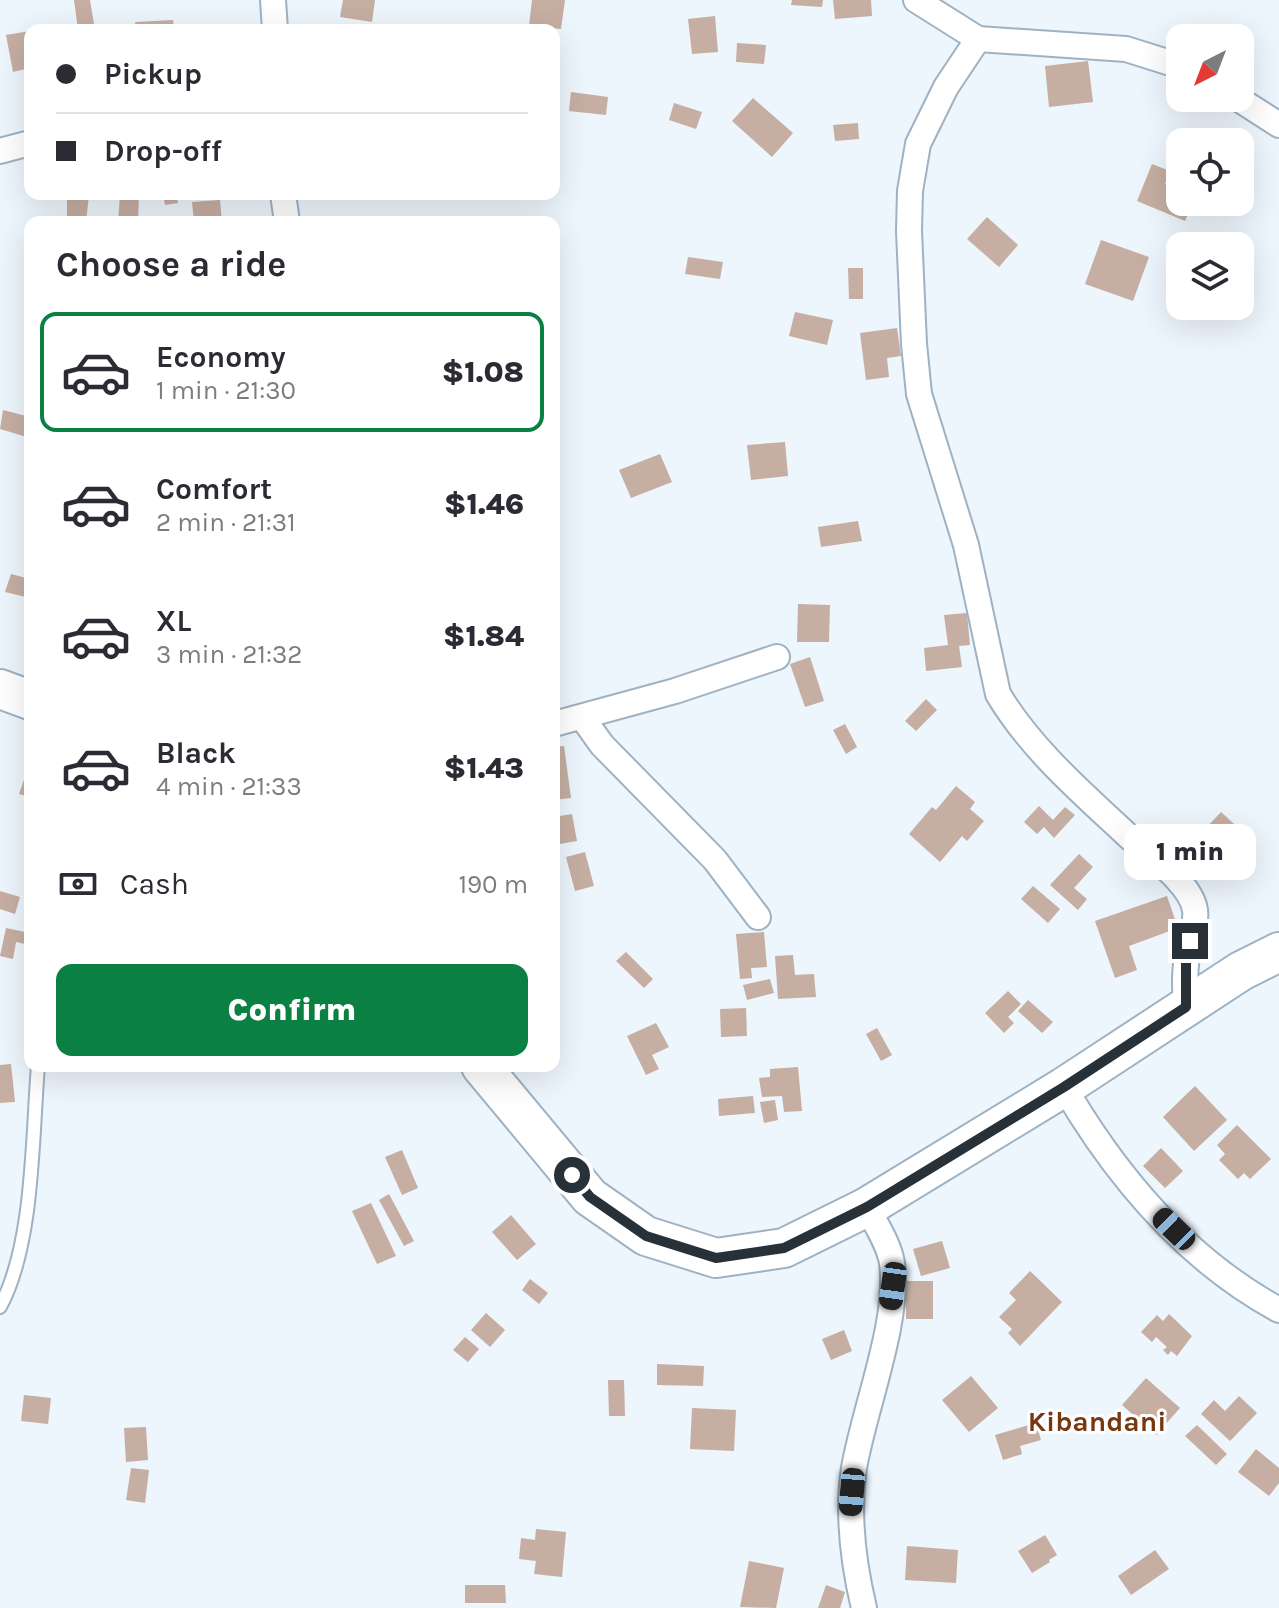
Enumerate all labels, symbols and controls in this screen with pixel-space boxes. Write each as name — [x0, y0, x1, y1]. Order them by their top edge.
north arrow — [1166, 24, 1254, 112]
map controls — [1166, 24, 1254, 320]
text: Pickup — [104, 56, 202, 92]
button: locate — [1166, 128, 1254, 216]
text: Drop-off — [104, 133, 222, 169]
button: layers — [1166, 232, 1254, 320]
text: Choose a ride — [56, 243, 286, 285]
icon: car — [60, 336, 132, 408]
text: Economy — [156, 339, 286, 375]
text: $1.08 — [442, 354, 524, 390]
text: 1 min · 21:30 — [156, 375, 296, 406]
icon: car — [60, 468, 132, 540]
text: Comfort — [156, 471, 272, 507]
text: $1.46 — [444, 486, 524, 522]
text: 2 min · 21:31 — [156, 507, 296, 538]
icon: car — [60, 600, 132, 672]
text: XL — [156, 603, 191, 639]
text: $1.84 — [443, 618, 524, 654]
text: 3 min · 21:32 — [156, 639, 302, 670]
icon: car — [60, 732, 132, 804]
text: Black — [156, 735, 236, 771]
text: $1.43 — [444, 750, 524, 786]
text: 4 min · 21:33 — [156, 771, 302, 802]
callout: 1 min — [1124, 825, 1256, 881]
text: 1 min — [1156, 836, 1224, 867]
icon: cash — [56, 862, 100, 906]
text: Cash — [120, 866, 189, 902]
text: 190 m — [458, 869, 528, 900]
route end — [1172, 923, 1208, 959]
button: Confirm — [56, 964, 528, 1056]
route start — [554, 1157, 590, 1193]
car — [1148, 1204, 1200, 1254]
car — [878, 1261, 908, 1311]
district label: Kibandani — [1028, 1405, 1166, 1438]
car — [838, 1467, 866, 1517]

